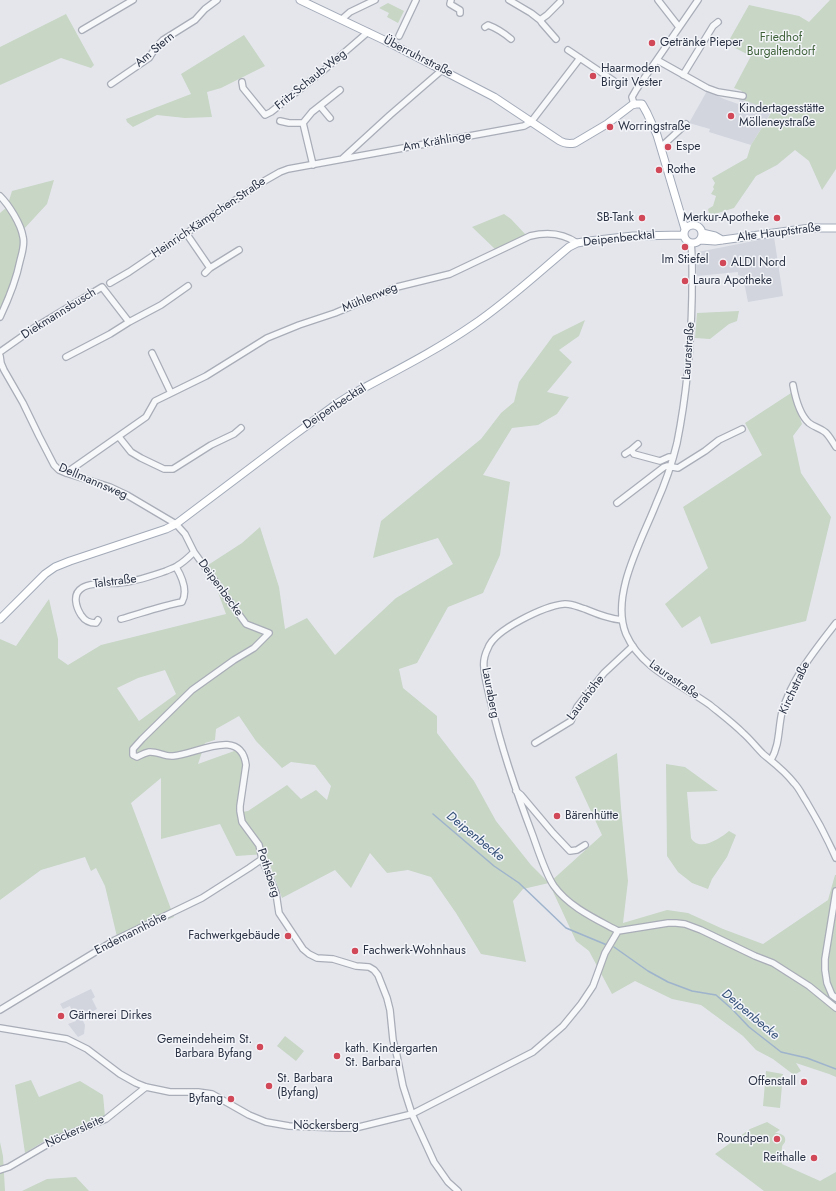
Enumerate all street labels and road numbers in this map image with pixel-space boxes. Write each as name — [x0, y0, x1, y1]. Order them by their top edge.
street label: Am Stern — [132, 29, 178, 71]
street label: Überruhrstraße — [381, 33, 455, 81]
street label: Fritz-Schaub-Weg — [272, 47, 350, 113]
street label: Am Krählinge — [402, 129, 472, 155]
street label: Heinrich-Kämpchen-Straße — [149, 175, 269, 261]
street label: Alte Hauptstraße — [736, 221, 822, 245]
street label: Deipenbecktal — [582, 228, 656, 250]
street label: Mühlenweg — [340, 280, 400, 316]
street label: Diekmannsbusch — [19, 285, 99, 343]
street label: Laurastraße — [680, 322, 698, 380]
street label: Deipenbecktal — [301, 381, 369, 433]
street label: Dellmannsweg — [56, 461, 130, 503]
street label: Deipenbecke — [195, 557, 245, 619]
street label: Talstraße — [93, 572, 137, 592]
street label: Laurastraße — [646, 657, 702, 703]
street label: Kirchstraße — [777, 659, 813, 717]
street label: Lauraberg — [478, 667, 502, 719]
street label: Laurahöhe — [564, 673, 608, 723]
street label: Pothsberg — [253, 847, 283, 899]
street label: Endemannhöhe — [93, 910, 169, 958]
street label: Nöckersleite — [43, 1113, 107, 1151]
street label: Nöckersberg — [293, 1119, 359, 1133]

